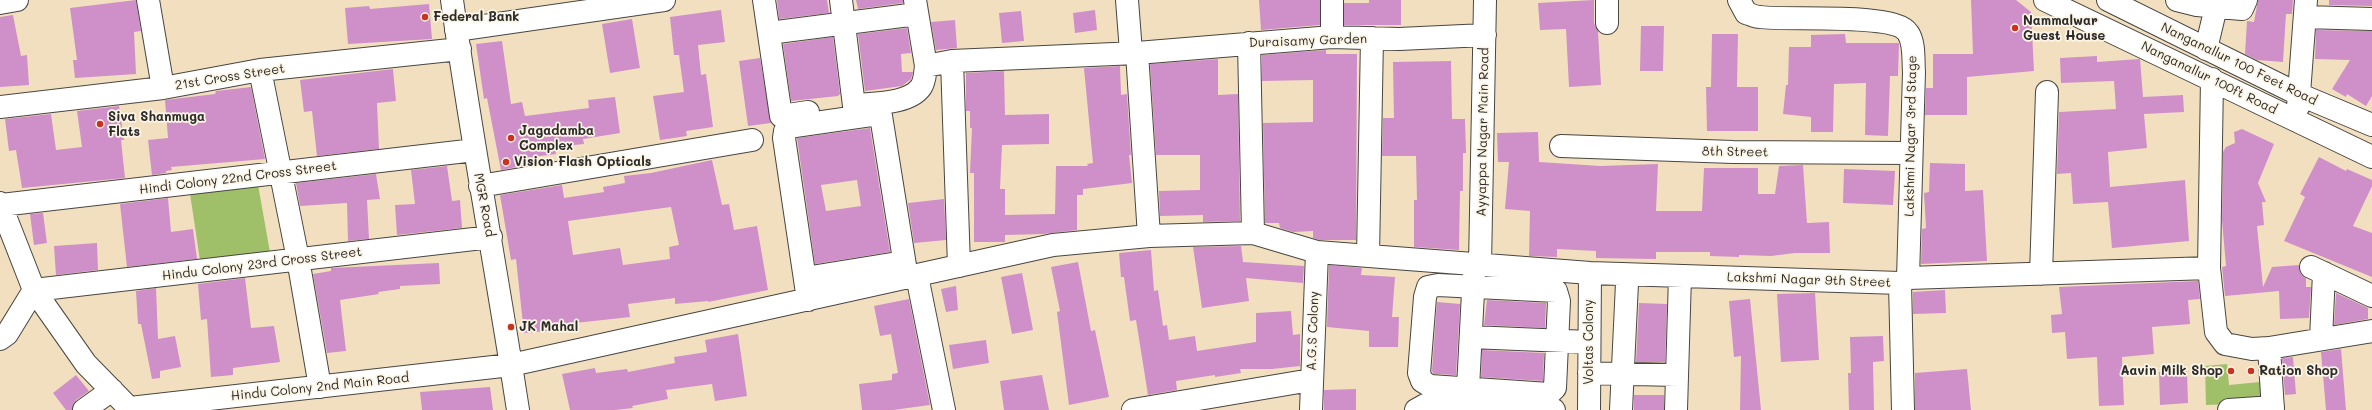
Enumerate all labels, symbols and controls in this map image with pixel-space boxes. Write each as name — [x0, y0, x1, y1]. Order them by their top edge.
place label: Federal Bank — [433, 9, 519, 25]
marker: Federal Bank — [420, 12, 430, 22]
place label: Nammalwar Guest House — [2023, 13, 2105, 44]
street label: Nanganallur 100 Feet Road — [2158, 19, 2320, 109]
marker: Nammalwar Guest House — [2010, 23, 2020, 33]
street label: Duraisamy Garden — [1249, 31, 1367, 51]
street label: Nanganallur 100ft Road — [2138, 38, 2280, 118]
street label: Ayyappa Nagar Main Road — [1474, 47, 1492, 217]
street label: Lakshmi Nagar 3rd Stage — [1902, 55, 1920, 217]
street label: 21st Cross Street — [174, 61, 286, 93]
place label: Siva Shanmuga Flats — [108, 109, 205, 140]
marker: Siva Shanmuga Flats — [95, 119, 105, 129]
place label: Jagadamba Complex — [519, 123, 594, 154]
marker: Jagadamba Complex — [506, 133, 516, 143]
street label: 8th Street — [1702, 144, 1768, 160]
place label: Vision Flash Opticals — [514, 154, 651, 170]
marker: Vision Flash Opticals — [501, 157, 511, 167]
street label: Hindi Colony 22nd Cross Street — [138, 158, 338, 198]
street label: MGR Road — [470, 172, 498, 238]
street label: Hindu Colony 23rd Cross Street — [161, 244, 363, 284]
street label: Lakshmi Nagar 9th Street — [1727, 269, 1891, 291]
street label: A.G.S Colony — [1304, 291, 1322, 371]
street label: Voltas Colony — [1581, 299, 1597, 385]
place label: JK Mahal — [519, 319, 578, 335]
marker: JK Mahal — [506, 322, 516, 332]
place label: Aavin Milk Shop — [2120, 363, 2223, 379]
place label: Ration Shop — [2259, 363, 2338, 379]
marker: Aavin Milk Shop — [2226, 366, 2236, 376]
marker: Ration Shop — [2246, 366, 2256, 376]
street label: Hindu Colony 2nd Main Road — [230, 370, 410, 404]

